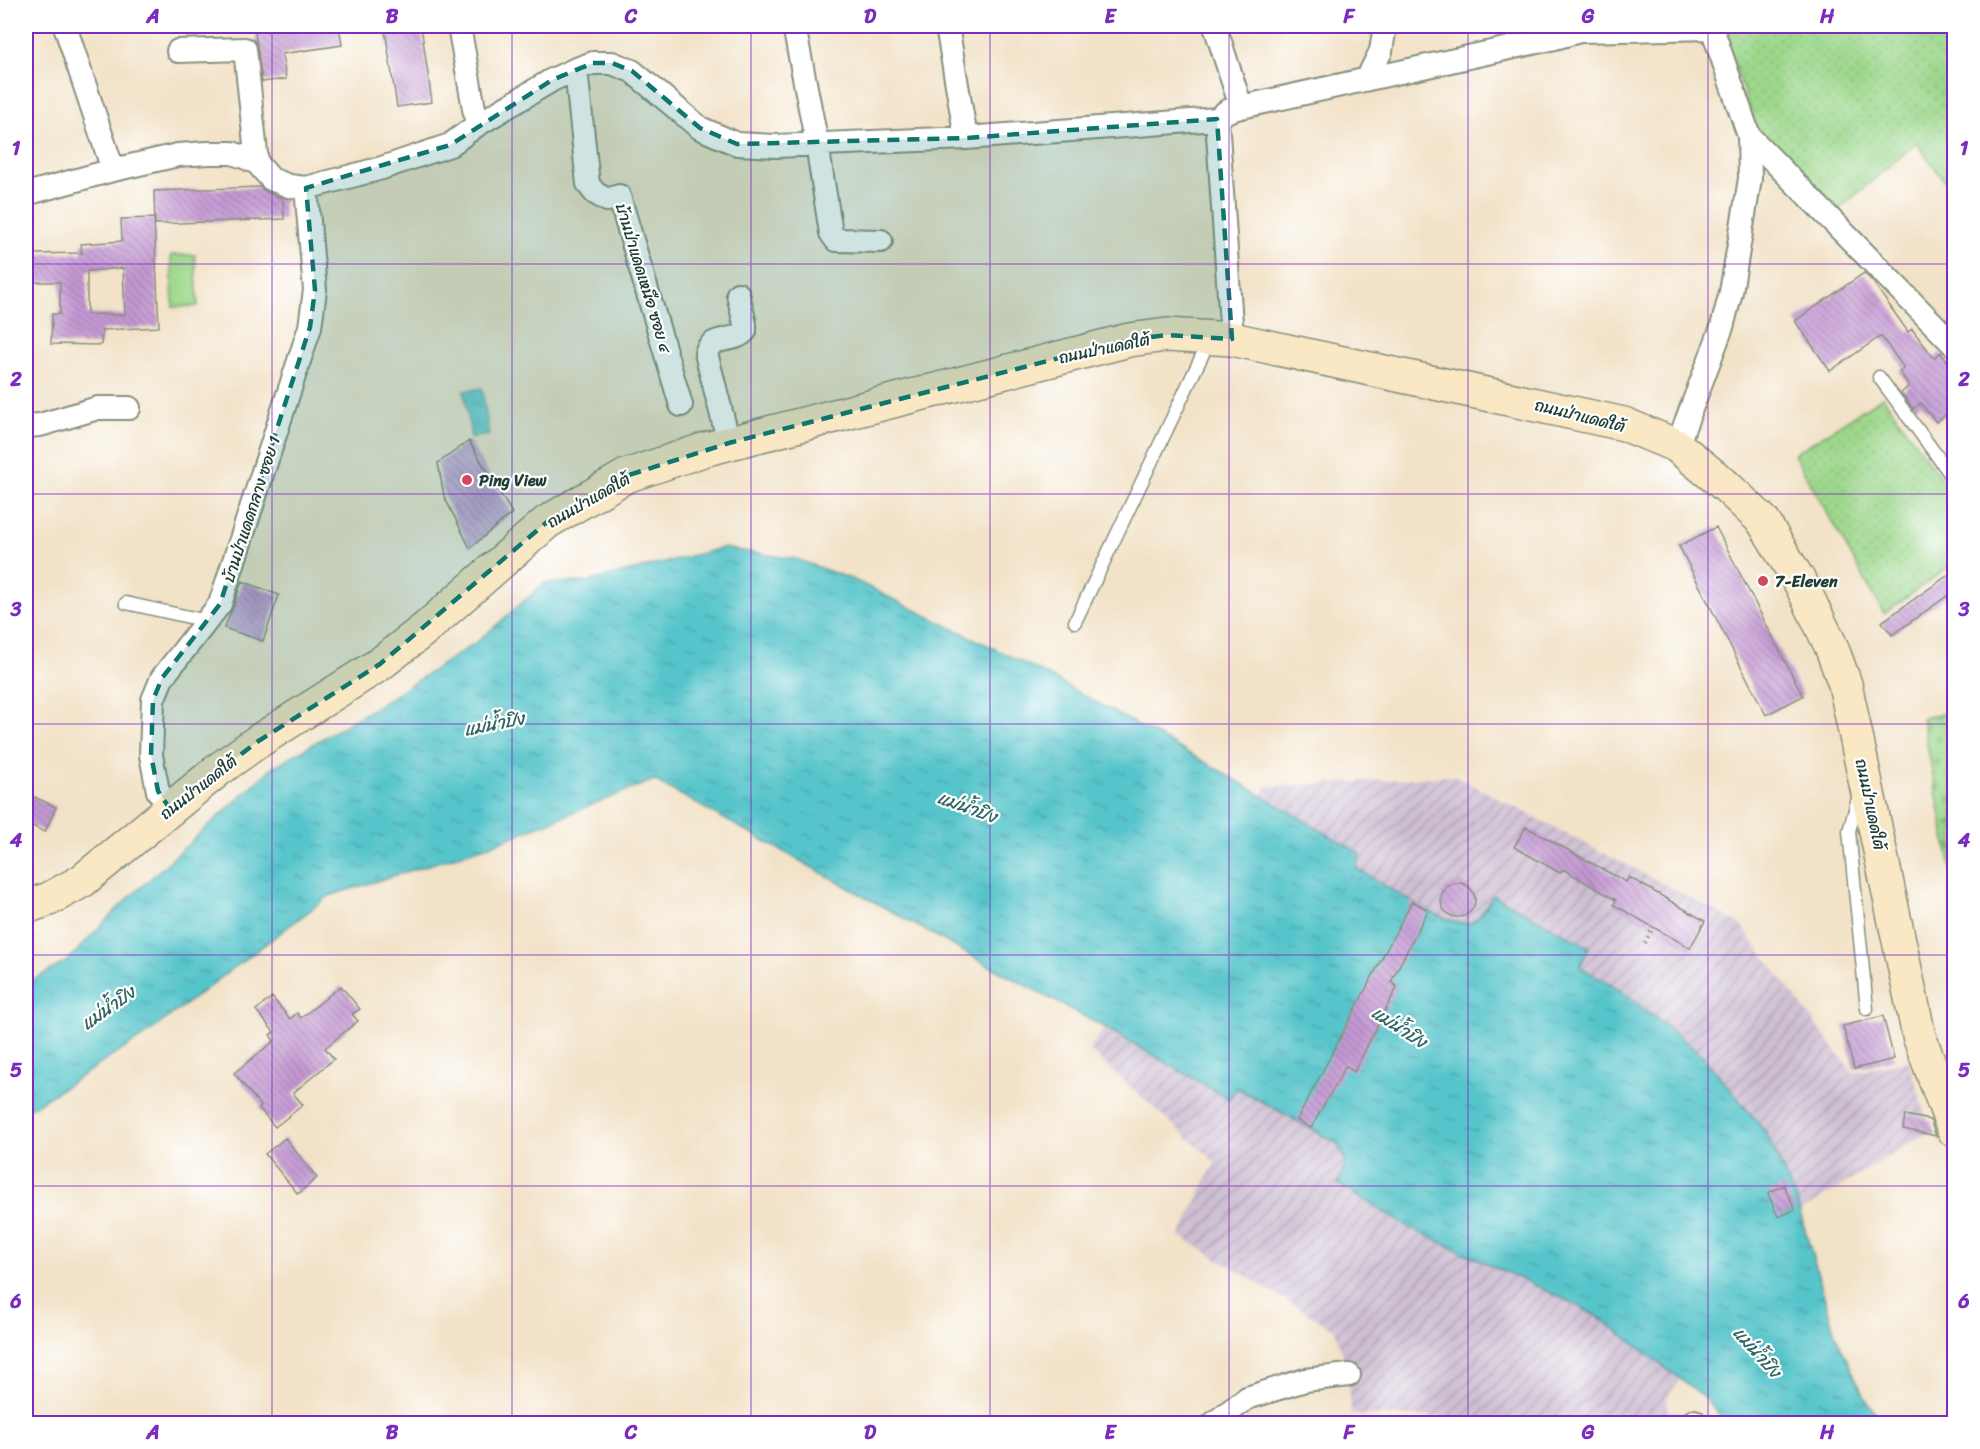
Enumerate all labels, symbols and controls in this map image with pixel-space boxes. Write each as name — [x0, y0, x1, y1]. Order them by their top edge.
text: A — [145, 0, 160, 34]
text: B — [386, 0, 399, 34]
text: C — [624, 0, 638, 34]
text: D — [864, 0, 877, 34]
text: E — [1104, 0, 1117, 34]
text: F — [1343, 0, 1356, 34]
text: G — [1581, 0, 1595, 34]
text: H — [1819, 0, 1835, 34]
text: 1 — [12, 131, 21, 166]
text: 1 — [1960, 131, 1969, 166]
street label: บ้านป่าแดดเหนือ ซอย ๔ — [607, 200, 681, 358]
street label: ถนนป่าแดดใต้ — [1056, 324, 1154, 372]
text: 2 — [9, 362, 22, 397]
text: 2 — [1957, 362, 1970, 397]
street label: ถนนป่าแดดใต้ — [1532, 390, 1630, 441]
street label: บ้านป่าแดดกลาง ซอย 1 — [214, 432, 289, 586]
street label: ถนนป่าแดดใต้ — [541, 464, 637, 536]
place label: Ping View — [479, 466, 548, 495]
marker: Ping View — [460, 473, 474, 487]
place label: 7-Eleven — [1775, 567, 1838, 596]
marker: 7-Eleven — [1756, 574, 1770, 588]
text: 3 — [10, 592, 22, 627]
text: 3 — [1958, 592, 1970, 627]
water label: แม่น้ำปิง — [461, 702, 530, 746]
street label: ถนนป่าแดดใต้ — [153, 746, 245, 827]
street label: ถนนป่าแดดใต้ — [1847, 756, 1895, 854]
water label: แม่น้ำปิง — [933, 782, 1004, 833]
text: 4 — [9, 823, 23, 858]
text: 4 — [1957, 823, 1971, 858]
water label: แม่น้ำปิง — [74, 976, 144, 1039]
water label: แม่น้ำปิง — [1365, 997, 1435, 1058]
text: 5 — [10, 1053, 22, 1088]
text: 5 — [1958, 1053, 1970, 1088]
text: 6 — [9, 1284, 22, 1319]
text: 6 — [1957, 1284, 1970, 1319]
water label: แม่น้ำปิง — [1725, 1319, 1791, 1387]
text: A — [145, 1415, 160, 1449]
text: B — [386, 1415, 399, 1449]
text: C — [624, 1415, 638, 1449]
text: D — [864, 1415, 877, 1449]
text: E — [1104, 1415, 1117, 1449]
text: F — [1343, 1415, 1356, 1449]
text: G — [1581, 1415, 1595, 1449]
text: H — [1819, 1415, 1835, 1449]

